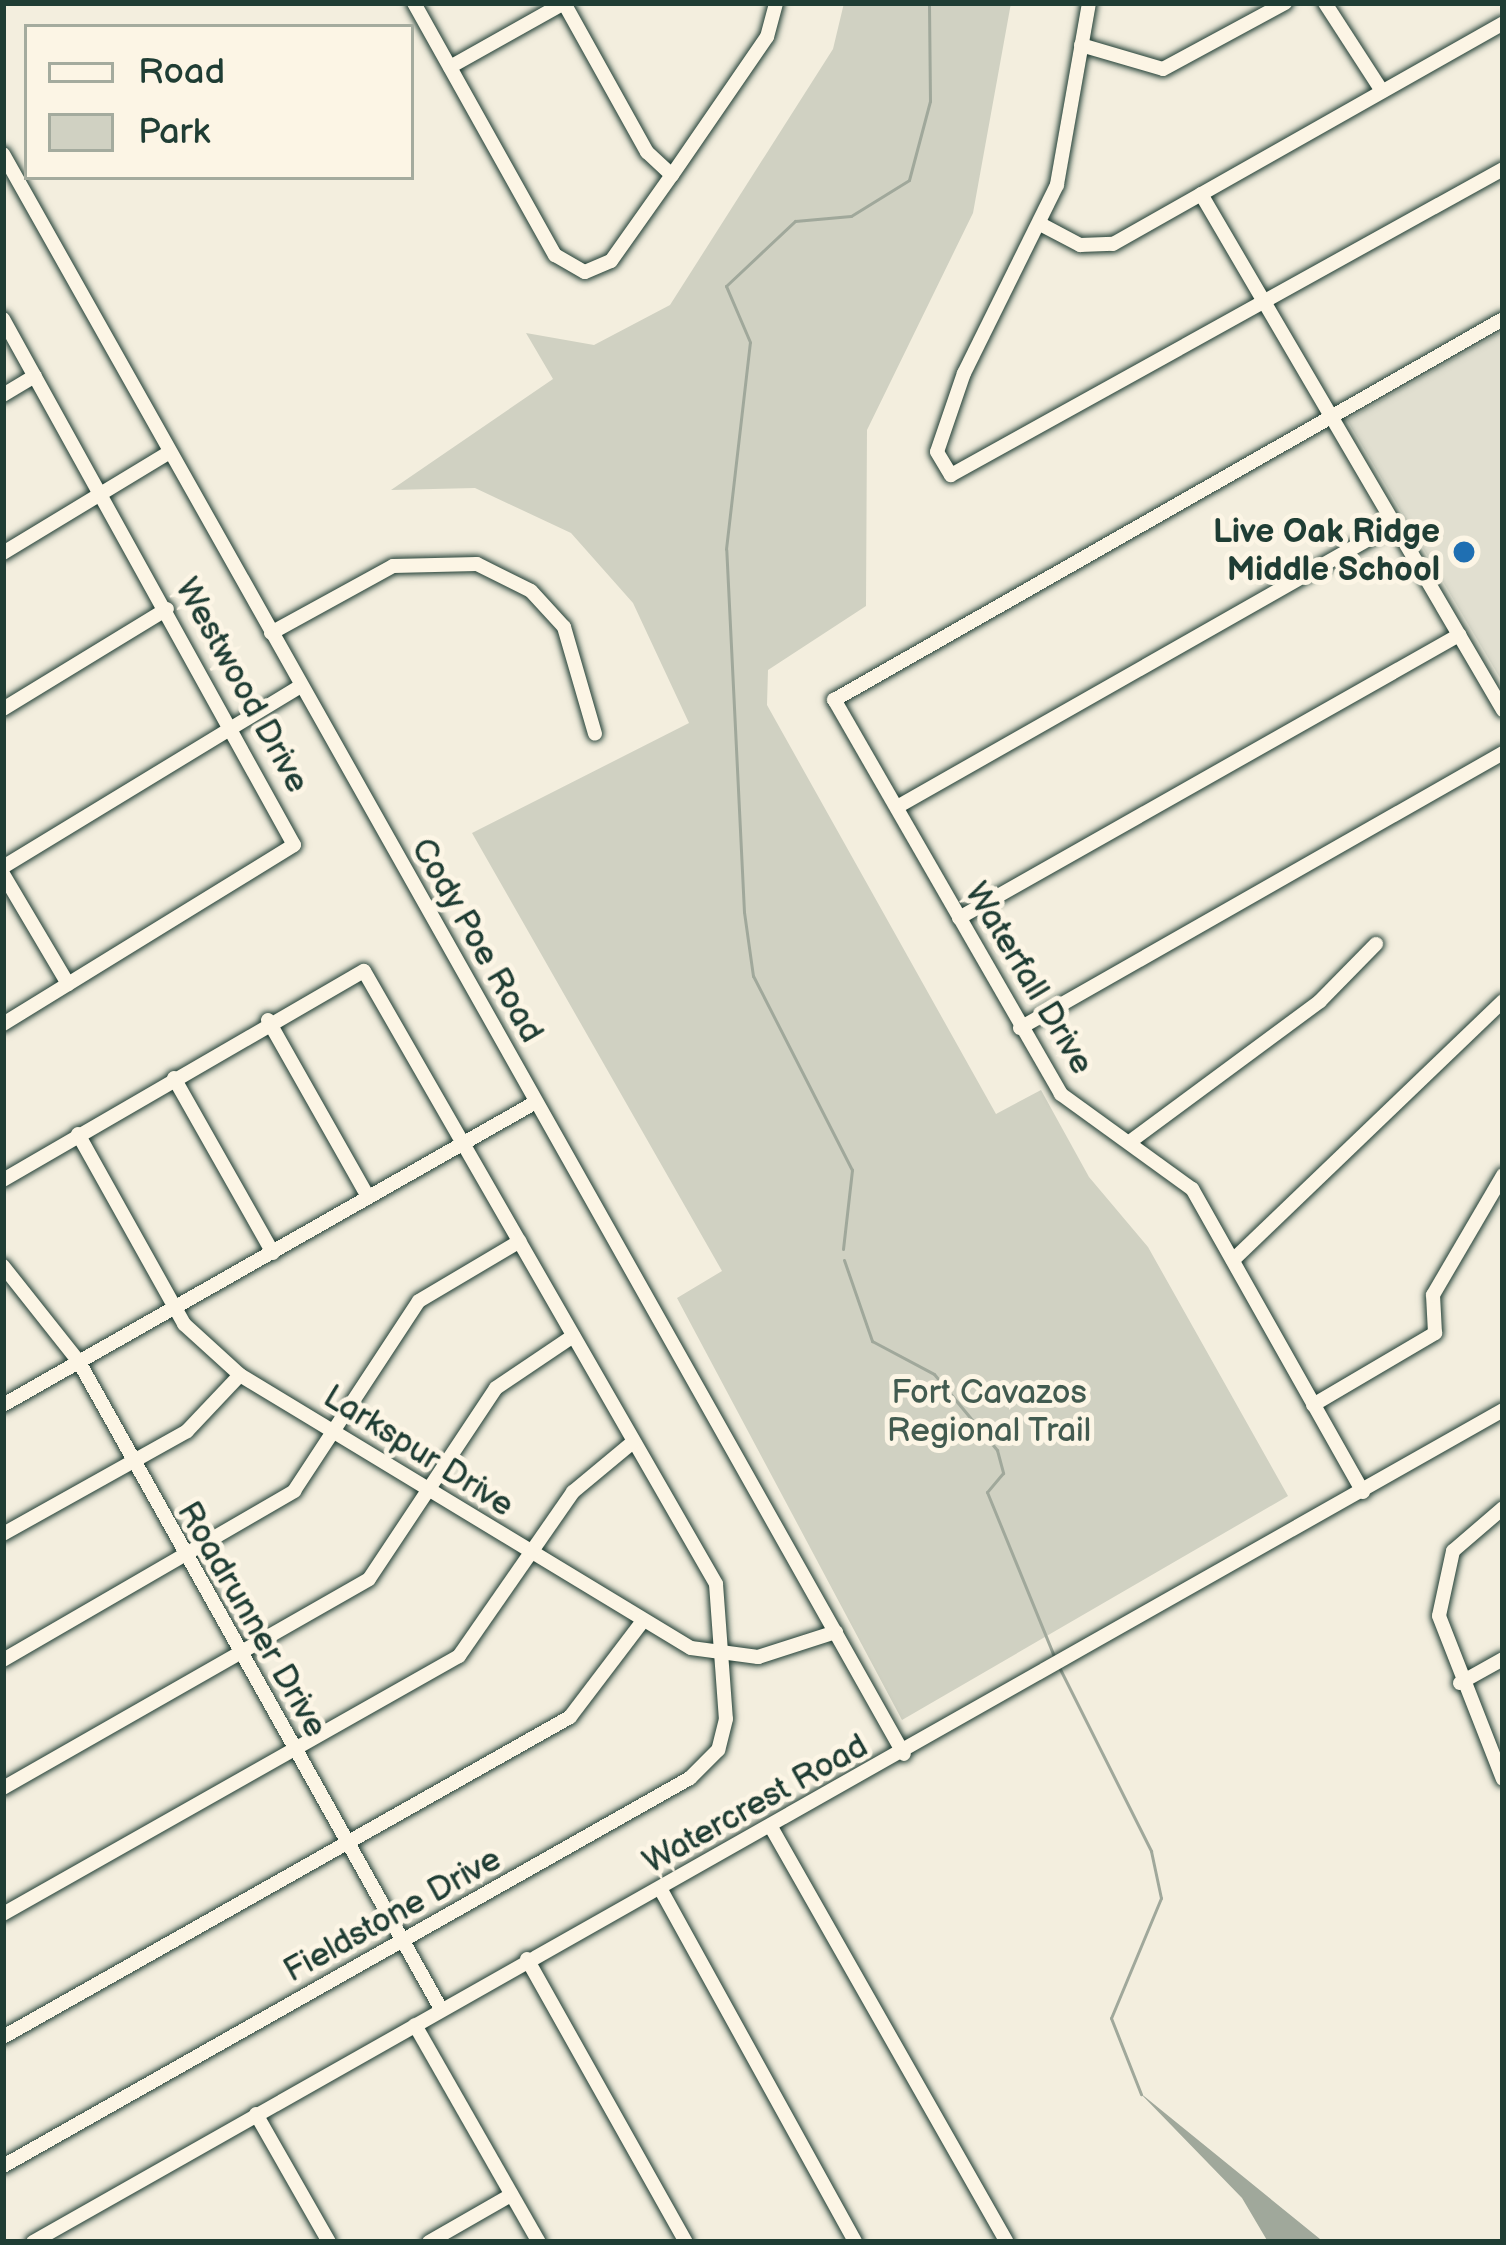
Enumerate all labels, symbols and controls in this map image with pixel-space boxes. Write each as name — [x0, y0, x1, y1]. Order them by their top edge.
legend — [24, 24, 414, 180]
text: Road — [138, 51, 225, 94]
text: Park — [138, 111, 210, 154]
place label: Live Oak Ridge Middle School — [1213, 513, 1440, 591]
marker: Live Oak Ridge Middle School — [1451, 539, 1477, 565]
street label: Westwood Drive — [166, 572, 316, 800]
street label: Cody Poe Road — [401, 831, 551, 1051]
street label: Waterfall Drive — [955, 876, 1101, 1082]
park label: Fort Cavazos Regional Trail — [886, 1374, 1092, 1452]
street label: Larkspur Drive — [316, 1378, 520, 1526]
street label: Roadrunner Drive — [168, 1495, 334, 1745]
street label: Watercrest Road — [637, 1727, 875, 1883]
street label: Fieldstone Drive — [278, 1840, 508, 1992]

